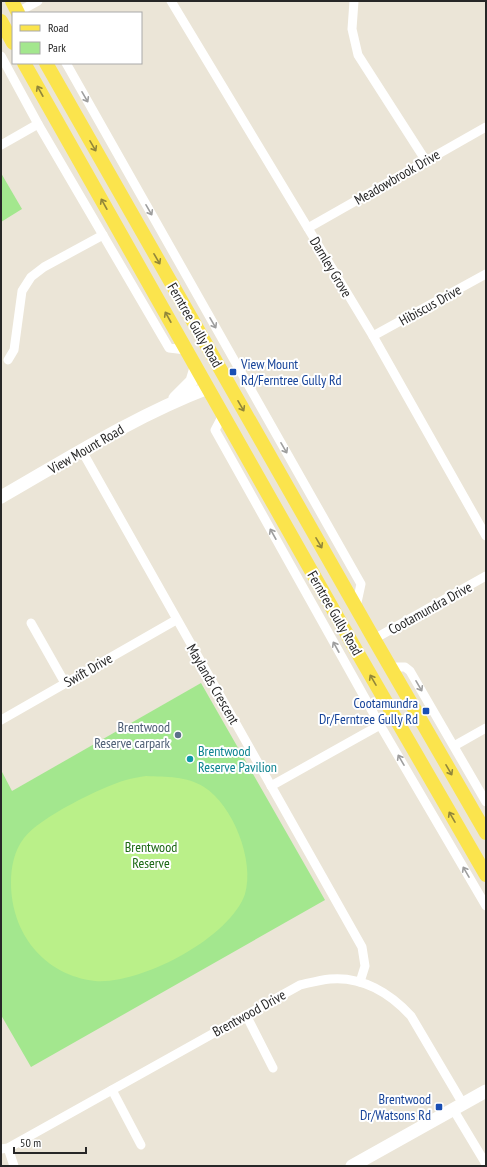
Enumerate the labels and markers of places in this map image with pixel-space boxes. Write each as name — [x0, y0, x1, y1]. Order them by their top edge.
place label: View Mount Rd/Ferntree Gully Rd — [240, 355, 342, 389]
marker: View Mount Rd/Ferntree Gully Rd — [228, 367, 238, 377]
place label: Cootamundra Dr/Ferntree Gully Rd — [319, 694, 418, 728]
marker: Cootamundra Dr/Ferntree Gully Rd — [421, 706, 431, 716]
place label: Brentwood Reserve carpark — [94, 718, 171, 752]
marker: Brentwood Reserve carpark — [173, 730, 183, 740]
place label: Brentwood Reserve Pavilion — [198, 742, 277, 776]
marker: Brentwood Reserve Pavilion — [185, 754, 195, 764]
place label: Brentwood Dr/Watsons Rd — [360, 1090, 431, 1124]
marker: Brentwood Dr/Watsons Rd — [434, 1102, 444, 1112]

